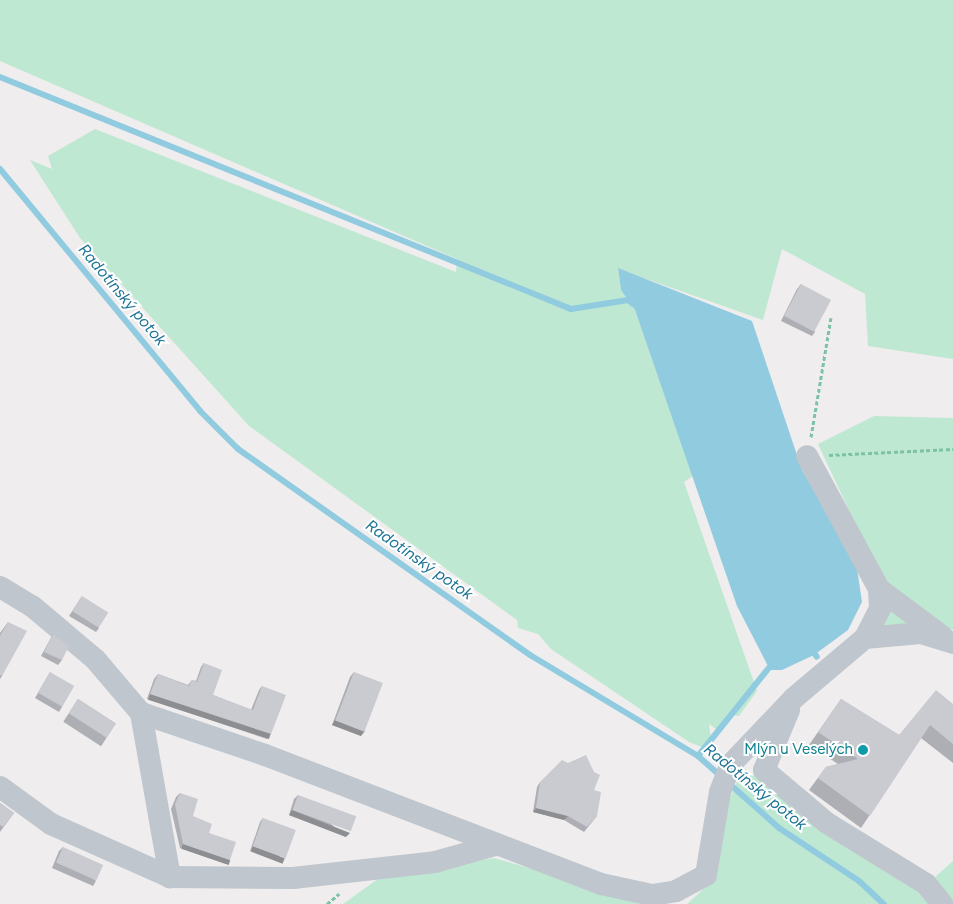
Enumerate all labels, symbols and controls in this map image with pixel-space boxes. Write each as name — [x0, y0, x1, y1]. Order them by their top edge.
water label: Radotínský potok — [74, 240, 170, 350]
water label: Radotínský potok — [362, 516, 476, 604]
water label: Radotínský potok — [700, 740, 810, 834]
place label: Mlýn u Veselých — [744, 741, 853, 759]
marker: Mlýn u Veselých — [857, 744, 869, 756]

